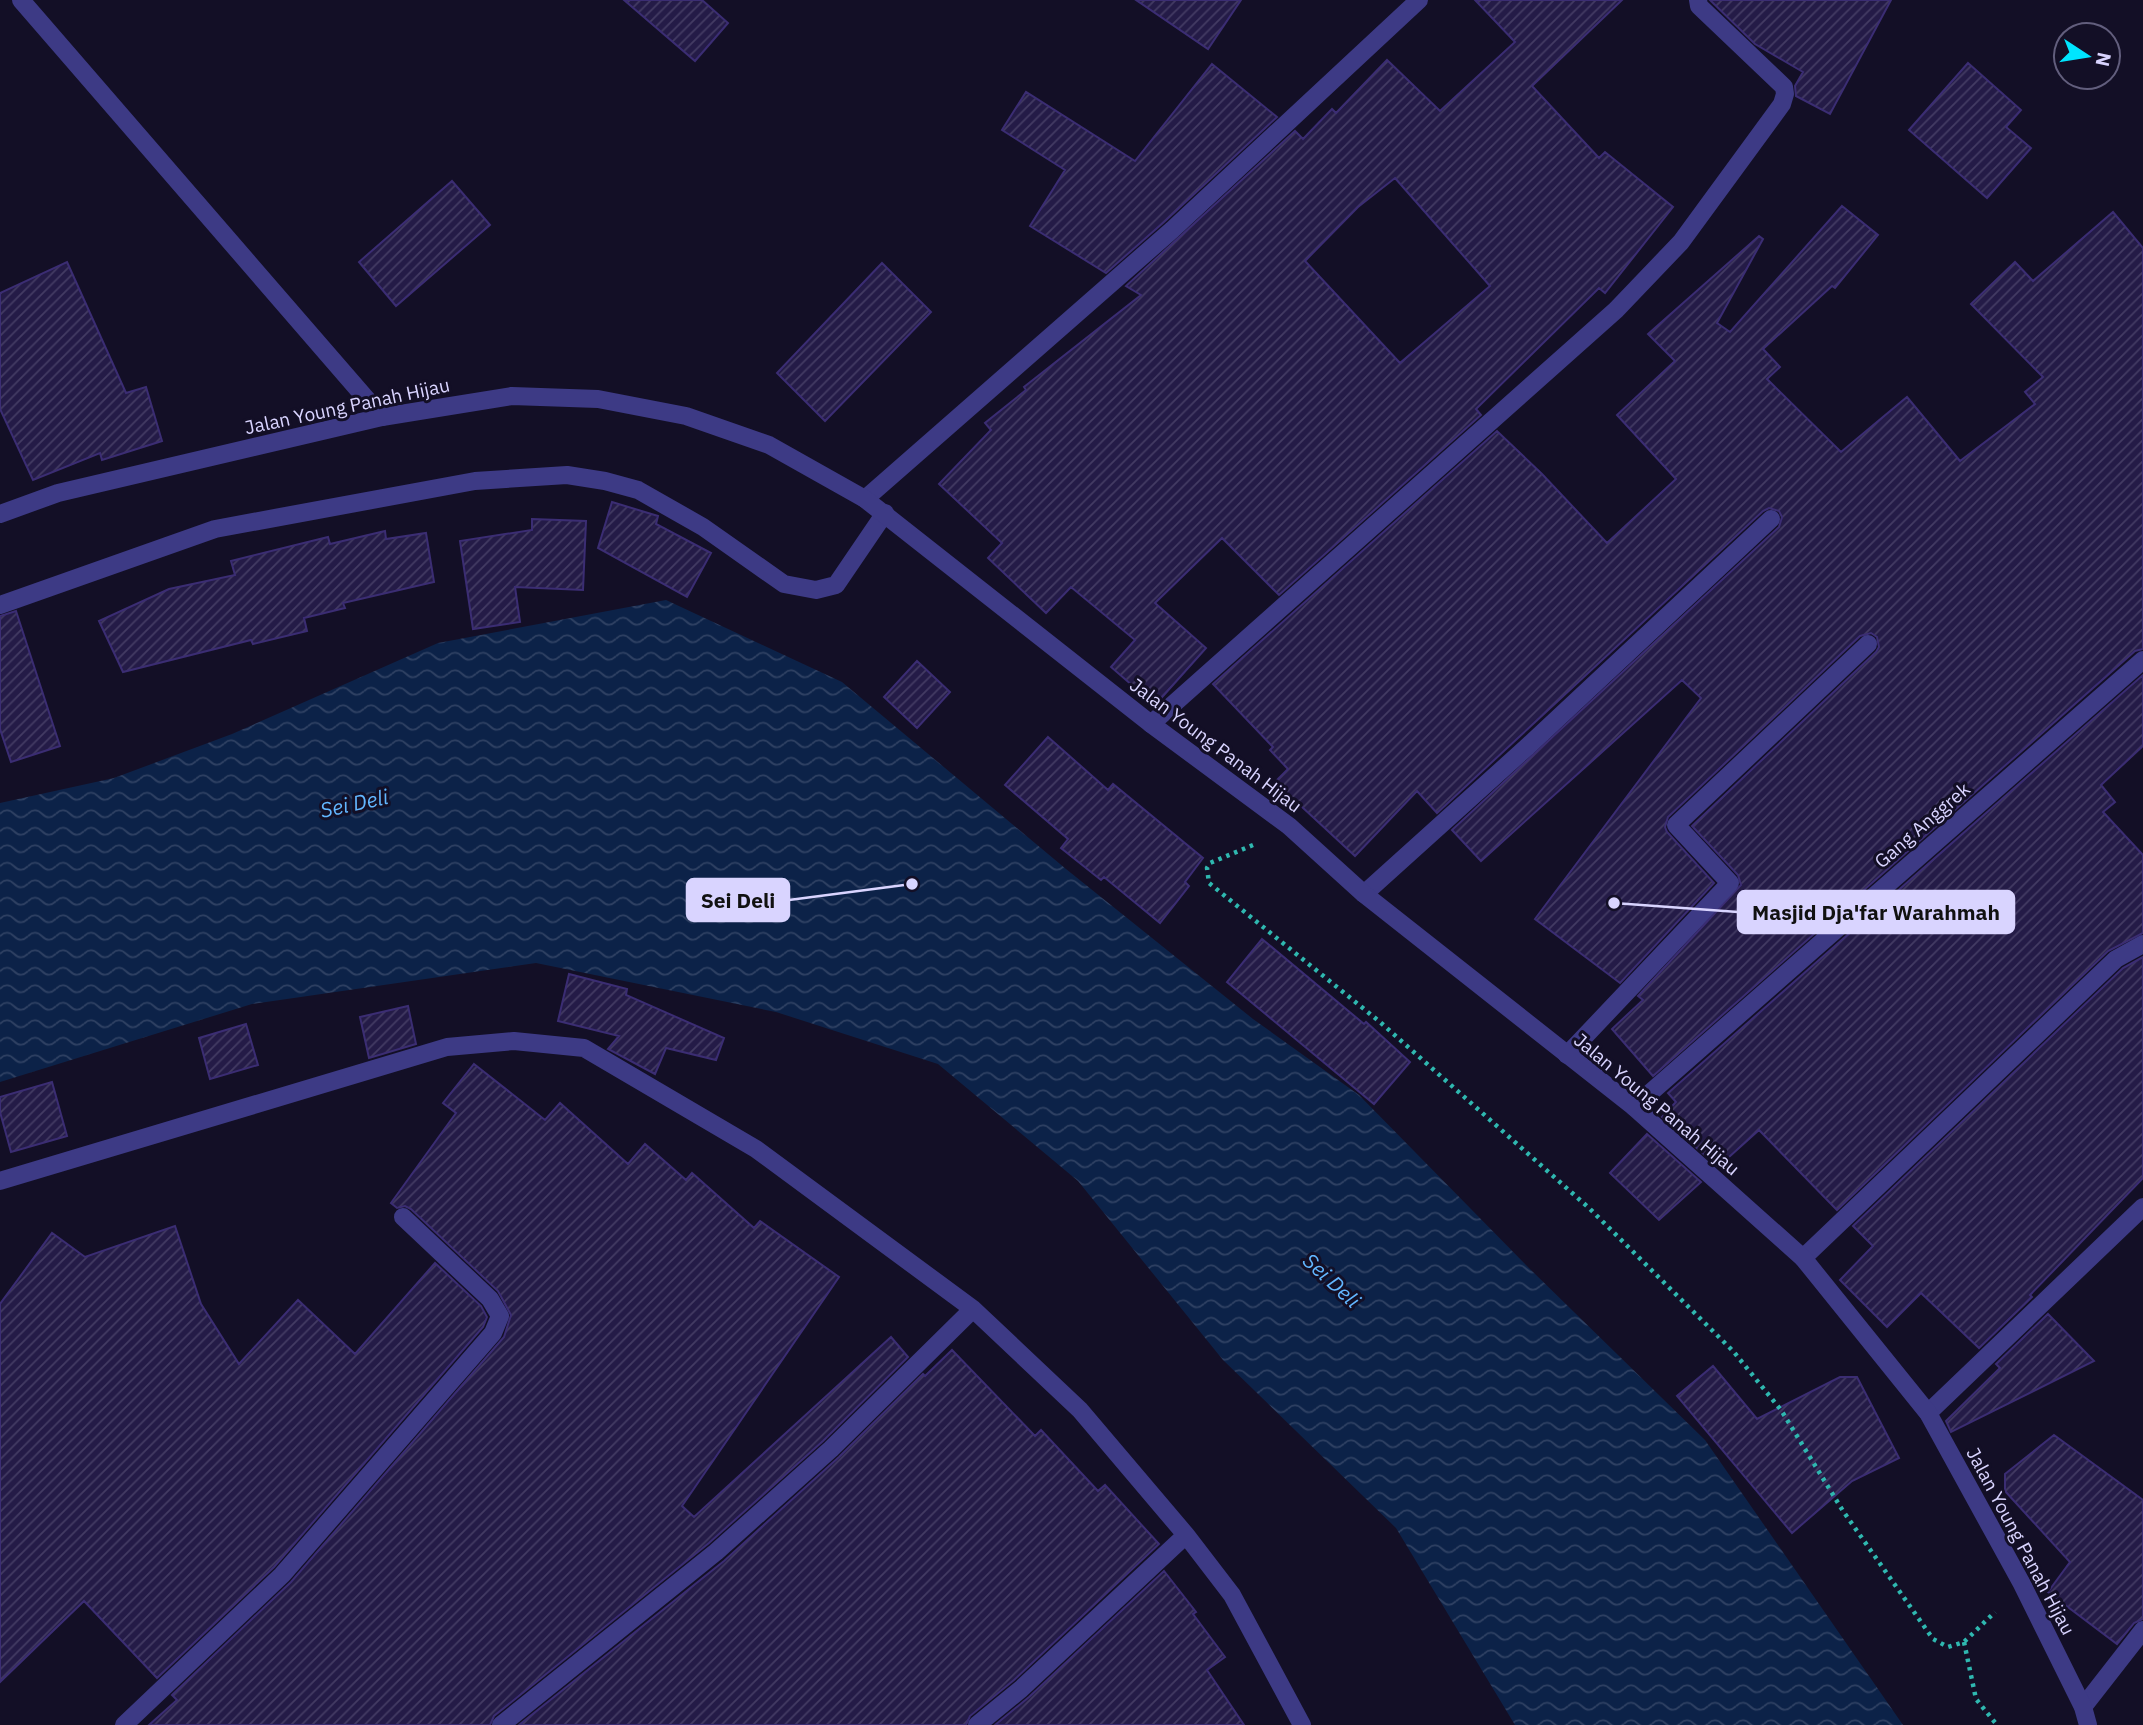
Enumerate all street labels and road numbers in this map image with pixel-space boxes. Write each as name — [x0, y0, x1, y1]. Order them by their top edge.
street label: Jalan Young Panah Hijau — [242, 373, 452, 439]
street label: Jalan Young Panah Hijau — [1125, 673, 1307, 817]
street label: Gang Anggrek — [1869, 777, 1975, 873]
street label: Jalan Young Panah Hijau — [1569, 1028, 1745, 1180]
street label: Jalan Young Panah Hijau — [1961, 1443, 2081, 1639]

